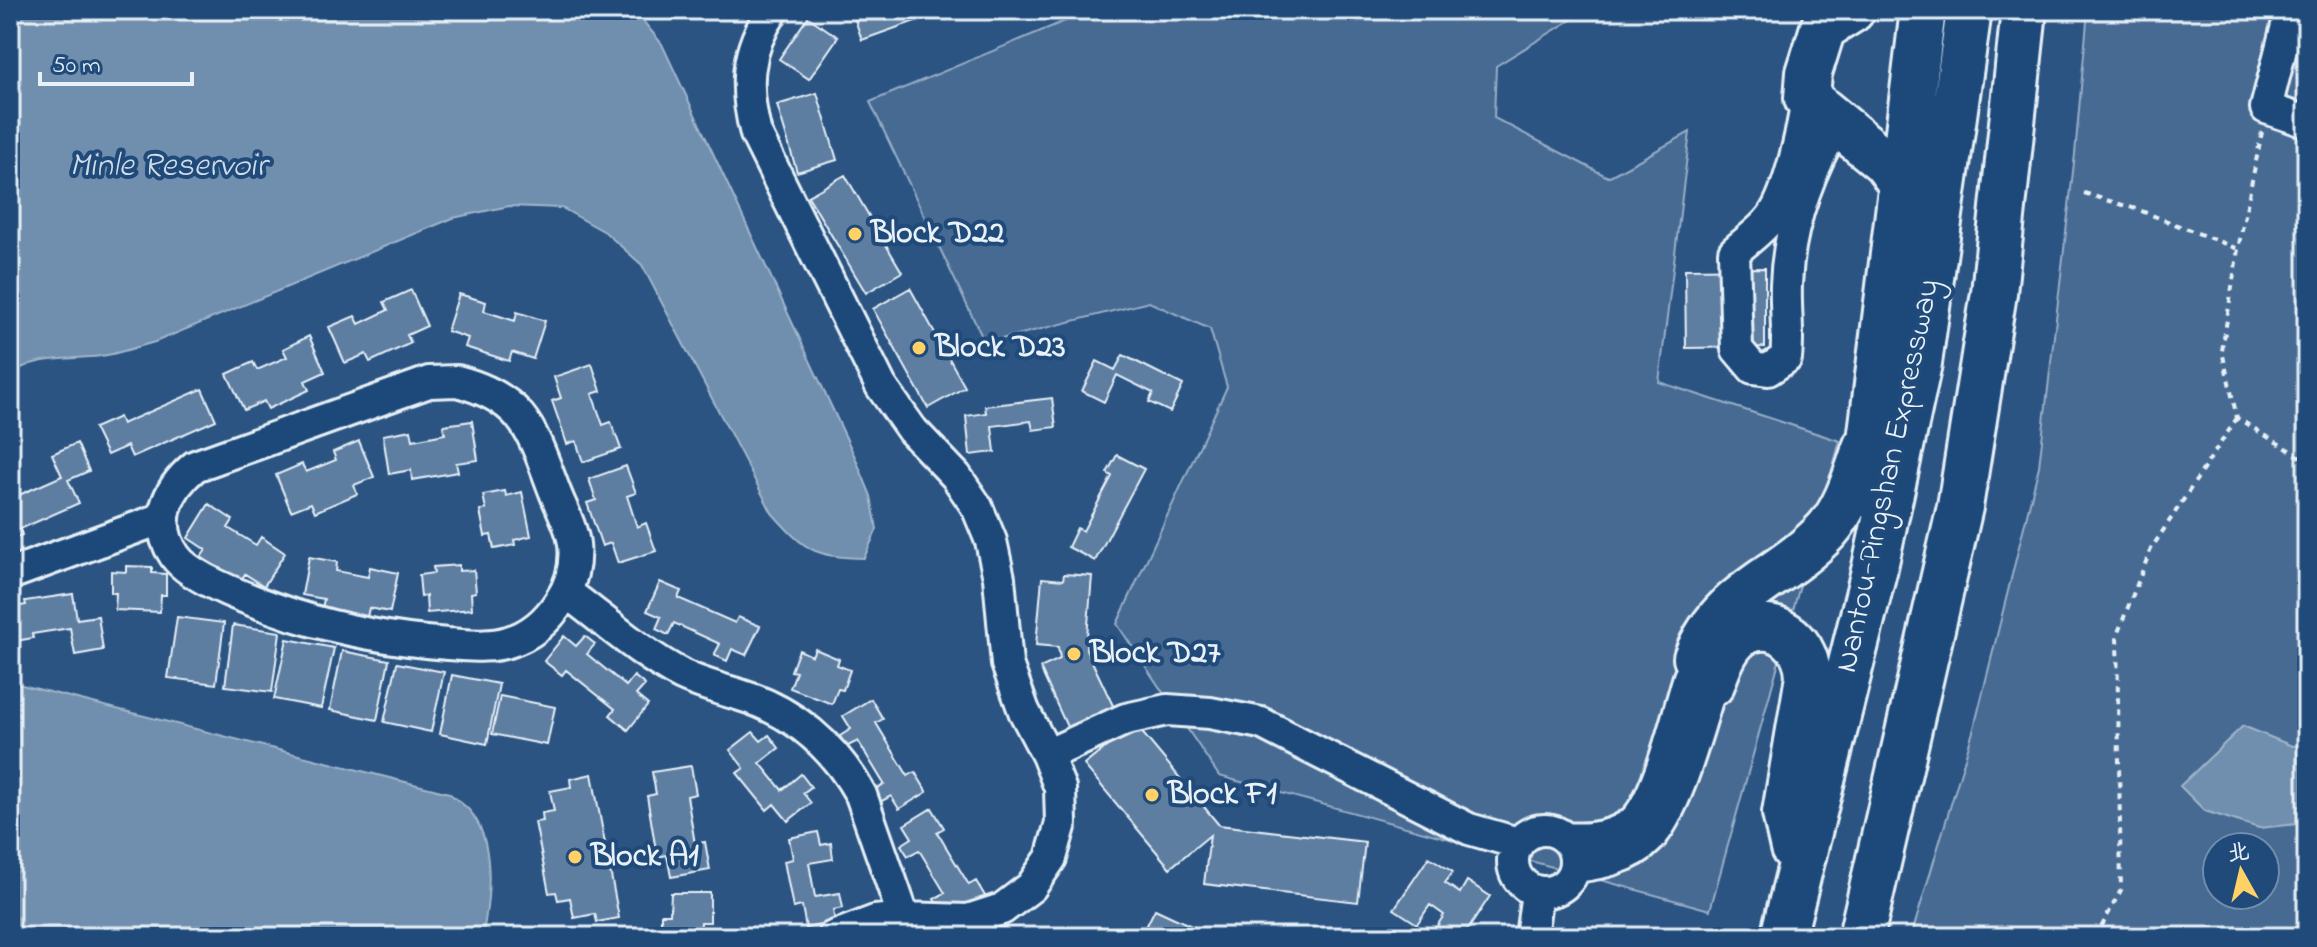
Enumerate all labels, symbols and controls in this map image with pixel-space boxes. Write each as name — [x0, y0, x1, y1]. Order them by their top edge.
scale bar — [40, 36, 192, 86]
text: 50 m — [52, 49, 101, 84]
water label: Minle Reservoir — [69, 142, 271, 192]
place label: Block D22 — [869, 211, 1004, 258]
marker: Block D22 — [846, 225, 864, 243]
street label: Nantou-Pingshan Expressway — [1824, 275, 1954, 677]
place label: Block D23 — [933, 325, 1065, 372]
marker: Block D23 — [910, 339, 928, 357]
place label: Block D27 — [1088, 631, 1221, 678]
marker: Block D27 — [1065, 645, 1083, 663]
place label: Block F1 — [1166, 772, 1277, 819]
marker: Block F1 — [1143, 786, 1161, 804]
north arrow — [2201, 831, 2281, 911]
place label: Block A1 — [589, 834, 699, 881]
text: 北 — [2226, 837, 2252, 872]
marker: Block A1 — [566, 848, 584, 866]

